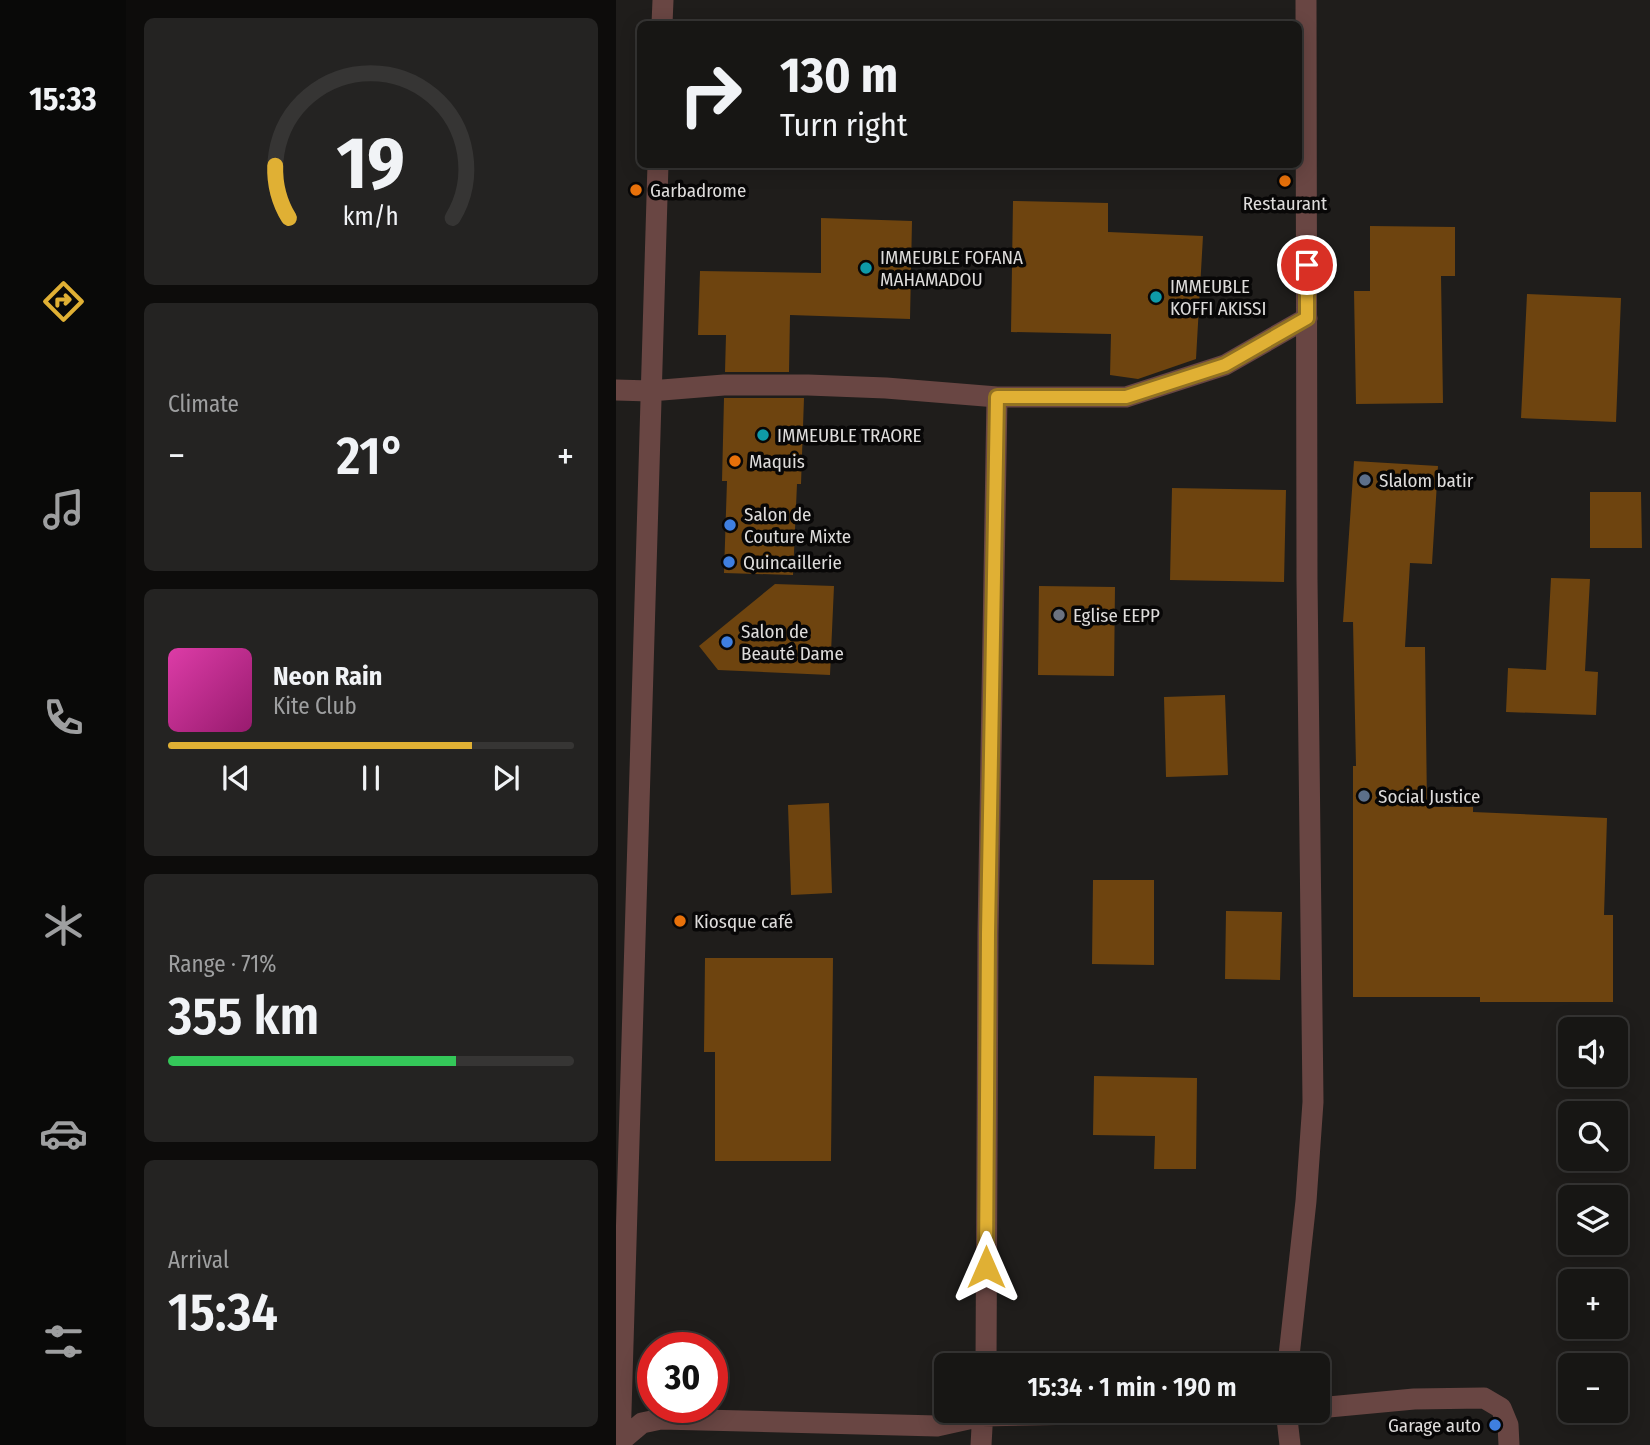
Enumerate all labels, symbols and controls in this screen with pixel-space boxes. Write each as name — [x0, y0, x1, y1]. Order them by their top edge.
text: 130 m — [780, 46, 898, 105]
icon: right — [665, 49, 756, 140]
text: 15:33 — [29, 80, 97, 118]
text: Turn right — [780, 106, 907, 144]
text: 19 — [337, 120, 405, 207]
marker: Restaurant — [1277, 173, 1293, 189]
place label: Garbadrome — [650, 179, 746, 202]
marker: Garbadrome — [628, 182, 644, 198]
place label: Restaurant — [1243, 192, 1328, 215]
text: km/h — [343, 202, 399, 232]
pin — [1277, 235, 1337, 295]
place label: IMMEUBLE FOFANA MAHAMADOU — [880, 246, 1023, 291]
icon: arrive — [1288, 246, 1326, 284]
marker: IMMEUBLE FOFANA MAHAMADOU — [858, 260, 874, 276]
place label: IMMEUBLE KOFFI AKISSI — [1170, 275, 1266, 320]
icon: directions — [39, 277, 88, 326]
marker: IMMEUBLE KOFFI AKISSI — [1148, 289, 1164, 305]
text: Climate — [168, 390, 239, 418]
place label: IMMEUBLE TRAORE — [777, 424, 922, 447]
text: 21° — [336, 425, 405, 488]
marker: IMMEUBLE TRAORE — [755, 427, 771, 443]
text: − — [168, 433, 185, 479]
text: + — [557, 433, 574, 479]
place label: Maquis — [749, 450, 805, 473]
marker: Maquis — [727, 453, 743, 469]
place label: Slalom batir — [1379, 469, 1474, 492]
marker: Slalom batir — [1357, 472, 1373, 488]
icon: music — [39, 485, 88, 534]
place label: Salon de Couture Mixte — [744, 503, 851, 548]
marker: Salon de Couture Mixte — [722, 517, 738, 533]
place label: Quincaillerie — [743, 551, 842, 574]
marker: Quincaillerie — [721, 554, 737, 570]
place label: Eglise EEPP — [1073, 604, 1160, 627]
marker: Eglise EEPP — [1051, 607, 1067, 623]
place label: Salon de Beauté Dame — [741, 620, 844, 665]
marker: Salon de Beauté Dame — [719, 634, 735, 650]
text: Neon Rain — [273, 661, 382, 692]
text: Kite Club — [273, 692, 357, 720]
icon: phone — [39, 693, 88, 742]
icon: previous — [217, 759, 255, 797]
icon: pause — [352, 759, 390, 797]
icon: next — [487, 759, 525, 797]
place label: Social Justice — [1378, 785, 1480, 808]
marker: Social Justice — [1356, 788, 1372, 804]
icon: climate — [39, 901, 88, 950]
place label: Kiosque café — [694, 910, 793, 933]
marker: Kiosque café — [672, 913, 688, 929]
text: Range · 71% — [168, 950, 276, 978]
text: 355 km — [168, 985, 319, 1048]
map controls — [1558, 1017, 1628, 1423]
button: sound — [1558, 1017, 1628, 1087]
button: search — [1558, 1101, 1628, 1171]
icon: car — [39, 1109, 88, 1158]
button: layers — [1558, 1185, 1628, 1255]
position arrow — [949, 1230, 1023, 1304]
text: Arrival — [168, 1246, 229, 1274]
button: + — [1558, 1269, 1628, 1339]
text: 15:34 — [168, 1281, 278, 1344]
icon: filters — [39, 1317, 88, 1366]
speed limit sign: 30 — [637, 1332, 728, 1423]
button: − — [1558, 1353, 1628, 1423]
text: 15:34 · 1 min · 190 m — [1027, 1372, 1237, 1403]
place label: Garage auto — [1388, 1414, 1481, 1437]
marker: Garage auto — [1487, 1417, 1503, 1433]

